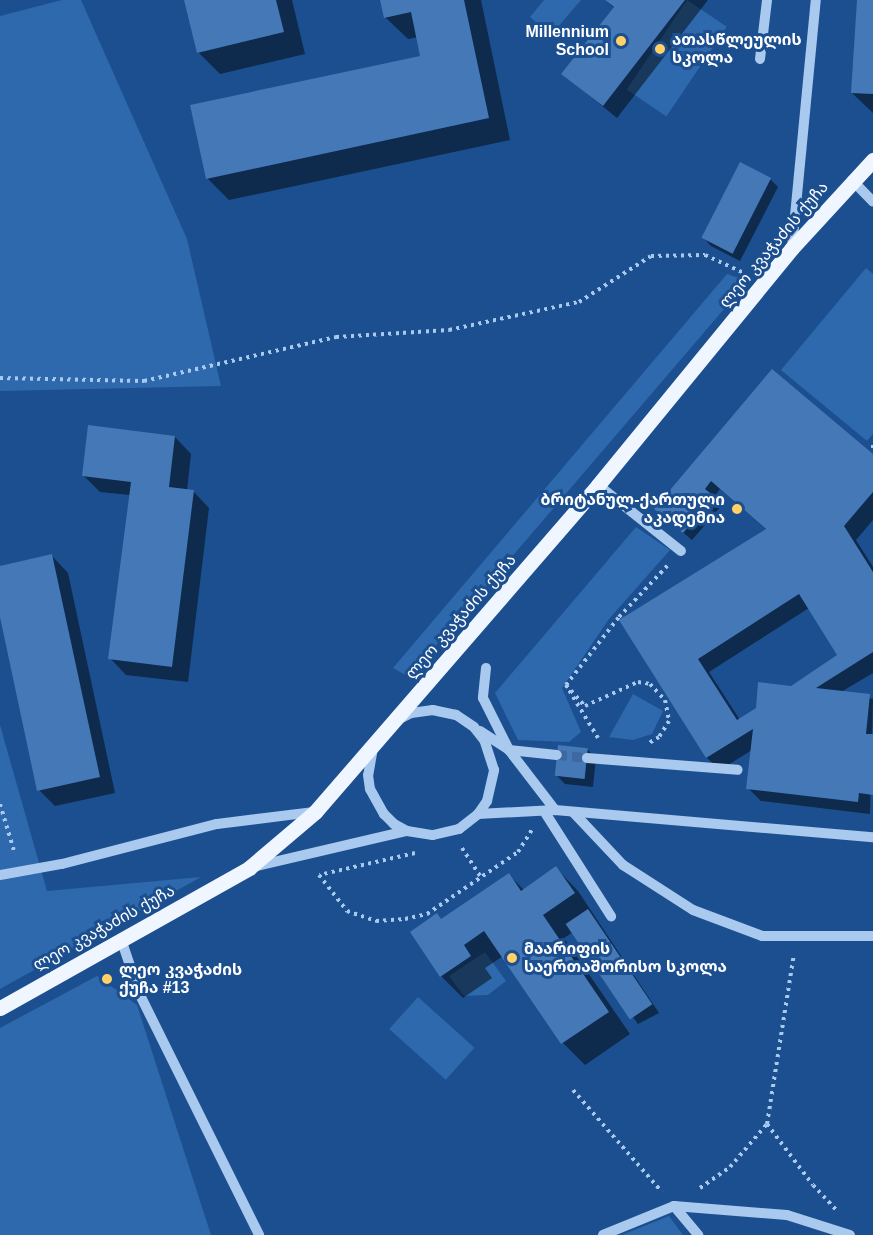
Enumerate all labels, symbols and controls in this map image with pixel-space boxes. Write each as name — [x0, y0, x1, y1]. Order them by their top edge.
place label: Millennium School — [525, 22, 609, 60]
place label: ათასწლეულის სკოლა — [672, 30, 802, 68]
marker: Millennium School — [614, 34, 628, 48]
marker: ათასწლეულის სკოლა — [653, 42, 667, 56]
street label: ლეო კვაჭაძის ქუჩა — [716, 178, 832, 312]
place label: ბრიტანულ-ქართული აკადემია — [541, 490, 725, 528]
marker: ბრიტანულ-ქართული აკადემია — [730, 502, 744, 516]
street label: ლეო კვაჭაძის ქუჩა — [402, 551, 520, 683]
street label: ლეო კვაჭაძის ქუჩა — [30, 881, 178, 975]
place label: მაარიფის საერთაშორისო სკოლა — [524, 939, 727, 977]
marker: მაარიფის საერთაშორისო სკოლა — [505, 951, 519, 965]
place label: ლეო კვაჭაძის ქუჩა #13 — [119, 960, 242, 998]
marker: ლეო კვაჭაძის ქუჩა #13 — [100, 972, 114, 986]

